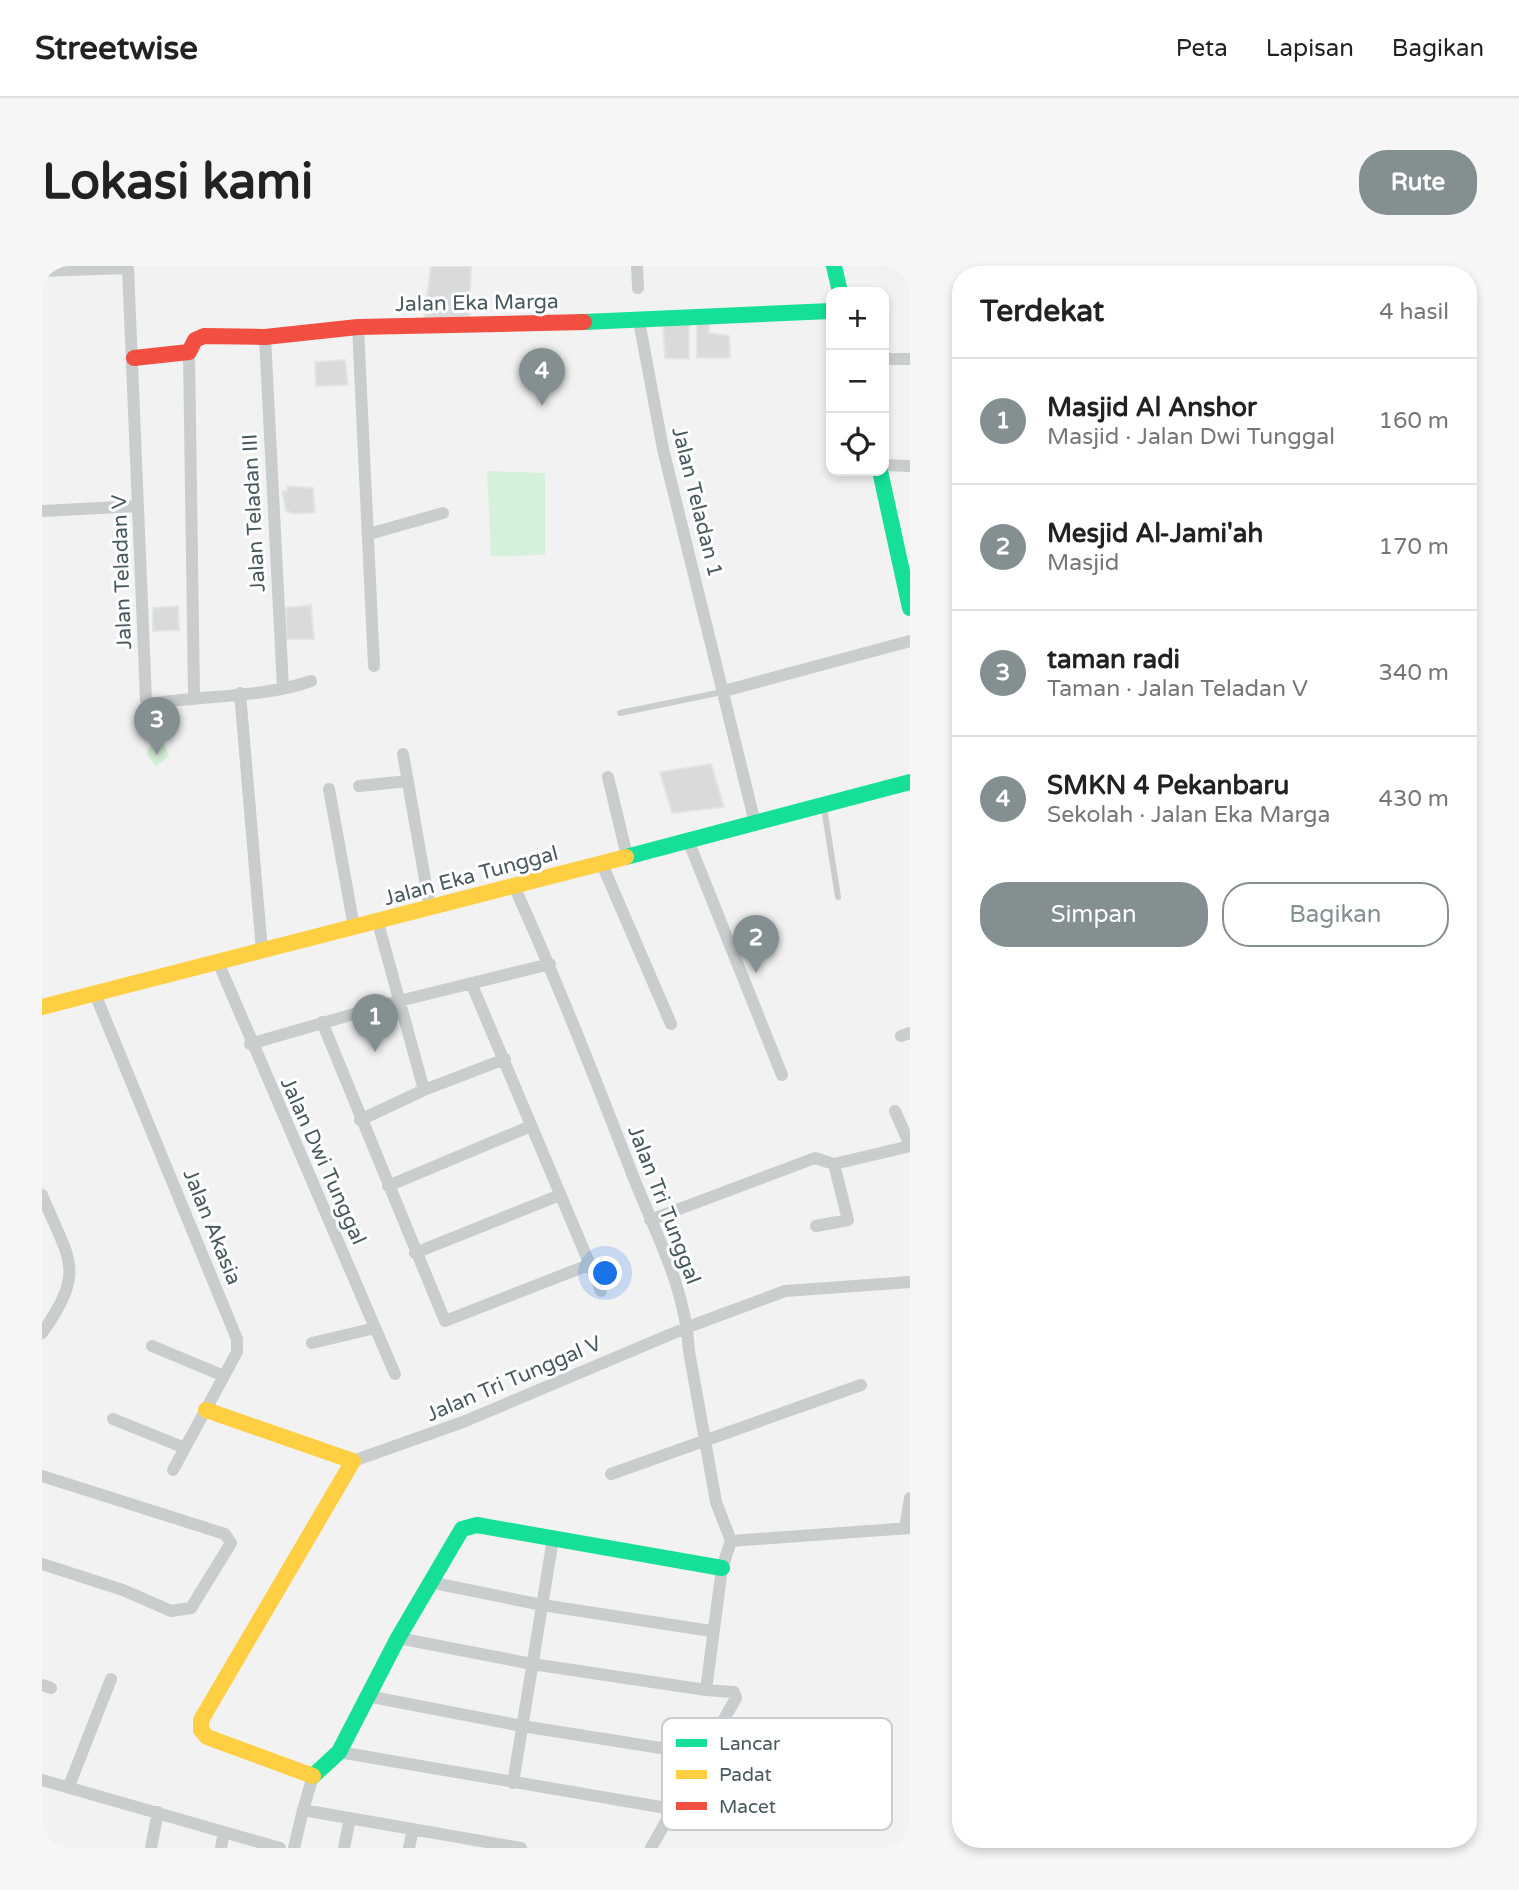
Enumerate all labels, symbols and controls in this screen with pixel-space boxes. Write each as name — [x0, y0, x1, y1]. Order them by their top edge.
text: Streetwise — [35, 29, 198, 68]
text: Peta — [1176, 34, 1228, 63]
text: Lapisan — [1266, 34, 1354, 63]
text: Bagikan — [1392, 34, 1484, 63]
button: Rute — [1359, 150, 1477, 215]
text: Lokasi kami — [42, 153, 313, 212]
map controls — [826, 287, 889, 476]
button: + — [826, 287, 889, 350]
street label: Jalan Eka Marga — [395, 289, 559, 317]
text: Terdekat — [980, 293, 1104, 330]
text: 4 hasil — [1379, 298, 1449, 326]
pin: 4 — [519, 348, 565, 406]
button: − — [826, 350, 889, 413]
text: Masjid Al Anshor — [1047, 392, 1257, 423]
text: 1 — [996, 407, 1010, 435]
text: 160 m — [1379, 407, 1449, 435]
button: locate — [826, 413, 889, 476]
text: Masjid · Jalan Dwi Tunggal — [1047, 423, 1335, 451]
street label: Jalan Teladan 1 — [666, 424, 728, 580]
street label: Jalan Teladan III — [237, 433, 271, 593]
street label: Jalan Teladan V — [107, 494, 137, 650]
text: Mesjid Al-Jami'ah — [1047, 518, 1263, 549]
text: 2 — [996, 533, 1010, 561]
text: 170 m — [1379, 533, 1449, 561]
text: Masjid — [1047, 549, 1119, 577]
text: taman radi — [1047, 644, 1180, 675]
text: 3 — [996, 659, 1010, 687]
text: 340 m — [1379, 659, 1449, 687]
text: Taman · Jalan Teladan V — [1047, 675, 1308, 703]
pin: 3 — [134, 697, 180, 755]
text: SMKN 4 Pekanbaru — [1047, 770, 1289, 801]
text: 4 — [996, 785, 1010, 813]
text: 430 m — [1379, 785, 1449, 813]
text: Sekolah · Jalan Eka Marga — [1047, 801, 1330, 829]
street label: Jalan Eka Tunggal — [381, 841, 561, 911]
button: Simpan — [980, 882, 1208, 947]
button: Bagikan — [1222, 882, 1449, 947]
pin: 2 — [733, 915, 779, 973]
pin: 1 — [352, 994, 398, 1052]
street label: Jalan Dwi Tunggal — [275, 1073, 371, 1249]
street label: Jalan Tri Tunggal — [622, 1122, 706, 1288]
street label: Jalan Akasia — [177, 1165, 247, 1289]
your location — [588, 1256, 622, 1290]
street label: Jalan Tri Tunggal V — [423, 1331, 606, 1427]
legend — [662, 1718, 892, 1830]
text: Lancar — [719, 1733, 781, 1755]
text: Padat — [719, 1764, 772, 1786]
text: Macet — [719, 1796, 776, 1818]

